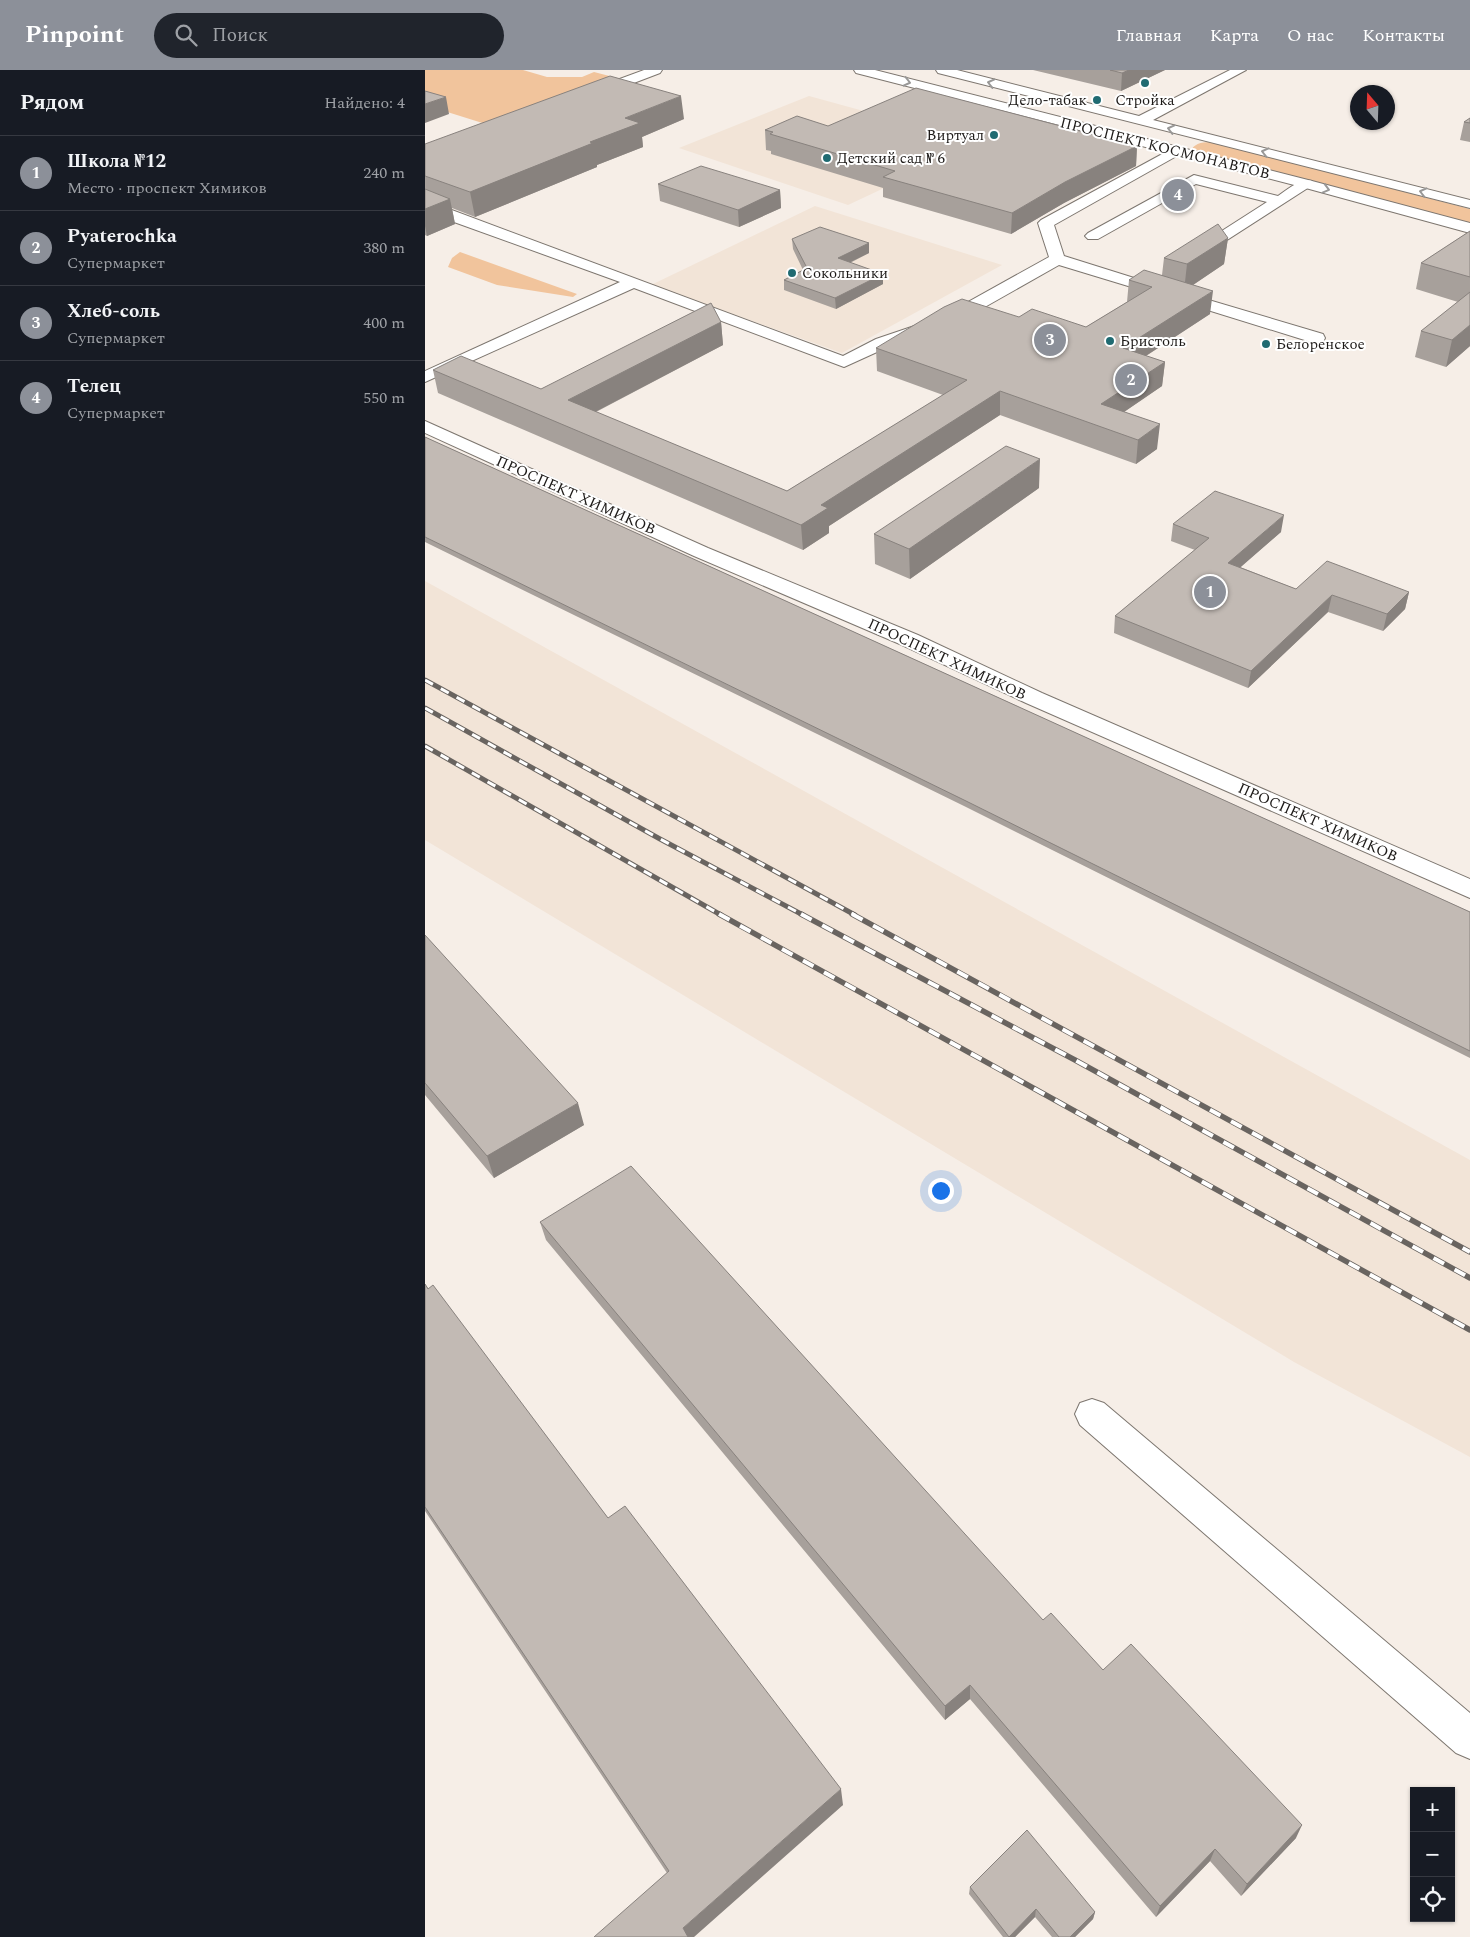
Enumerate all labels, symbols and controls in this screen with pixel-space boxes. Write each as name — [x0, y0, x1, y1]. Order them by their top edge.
search box — [154, 13, 504, 58]
text: Pinpoint — [25, 17, 124, 53]
icon: search — [172, 21, 200, 49]
text: Поиск — [212, 21, 268, 50]
text: Главная — [1116, 22, 1182, 49]
text: Карта — [1210, 22, 1259, 49]
text: О нас — [1287, 22, 1334, 49]
text: Контакты — [1362, 22, 1445, 49]
one-way arrow — [903, 76, 912, 87]
marker: Стройка — [1139, 77, 1151, 89]
one-way arrow — [987, 78, 996, 89]
north arrow — [1350, 85, 1395, 130]
text: Рядом — [20, 87, 84, 119]
place label: Дело-табак — [1008, 89, 1087, 112]
place label: Стройка — [1115, 89, 1175, 112]
text: Найдено: 4 — [324, 91, 405, 115]
marker: Дело-табак — [1091, 94, 1103, 106]
street label: ПРОСПЕКТ КОСМОНАВТОВ — [1058, 111, 1272, 186]
place label: Виртуал — [927, 124, 984, 147]
one-way arrow — [1168, 124, 1176, 134]
marker: Виртуал — [988, 129, 1000, 141]
text: Школа №12 — [67, 147, 166, 176]
place label: Детский сад № 6 — [837, 147, 945, 170]
one-way arrow — [1262, 148, 1270, 158]
marker: Детский сад № 6 — [821, 152, 833, 164]
text: 1 — [32, 161, 40, 185]
text: 240 m — [363, 161, 405, 185]
text: Место · проспект Химиков — [67, 176, 266, 200]
pin: 4 — [1162, 176, 1194, 214]
one-way arrow — [1322, 183, 1331, 194]
one-way arrow — [1418, 187, 1427, 198]
text: Pyaterochka — [67, 222, 177, 251]
text: 2 — [32, 236, 40, 260]
text: 380 m — [363, 236, 405, 260]
text: Супермаркет — [67, 251, 165, 275]
place label: Сокольники — [802, 262, 888, 285]
marker: Сокольники — [786, 267, 798, 279]
text: Хлеб-соль — [67, 297, 160, 326]
text: 3 — [32, 311, 40, 335]
text: 400 m — [363, 311, 405, 335]
pin: 3 — [1034, 321, 1066, 359]
text: Супермаркет — [67, 326, 165, 350]
place label: Бристоль — [1120, 330, 1186, 353]
place label: Белоренское — [1276, 333, 1365, 356]
marker: Бристоль — [1104, 335, 1116, 347]
marker: Белоренское — [1260, 338, 1272, 350]
pin: 2 — [1115, 361, 1147, 399]
text: Телец — [67, 372, 121, 401]
text: 4 — [32, 386, 40, 410]
text: 550 m — [363, 386, 405, 410]
text: Супермаркет — [67, 401, 165, 425]
street label: ПРОСПЕКТ ХИМИКОВ — [492, 450, 659, 541]
pin: 1 — [1194, 573, 1226, 611]
street label: ПРОСПЕКТ ХИМИКОВ — [864, 613, 1030, 706]
street label: ПРОСПЕКТ ХИМИКОВ — [1234, 777, 1401, 868]
your location — [928, 1178, 954, 1204]
map controls — [1410, 1787, 1455, 1922]
button: + — [1410, 1787, 1455, 1832]
button: − — [1410, 1832, 1455, 1877]
button: locate — [1410, 1877, 1455, 1922]

